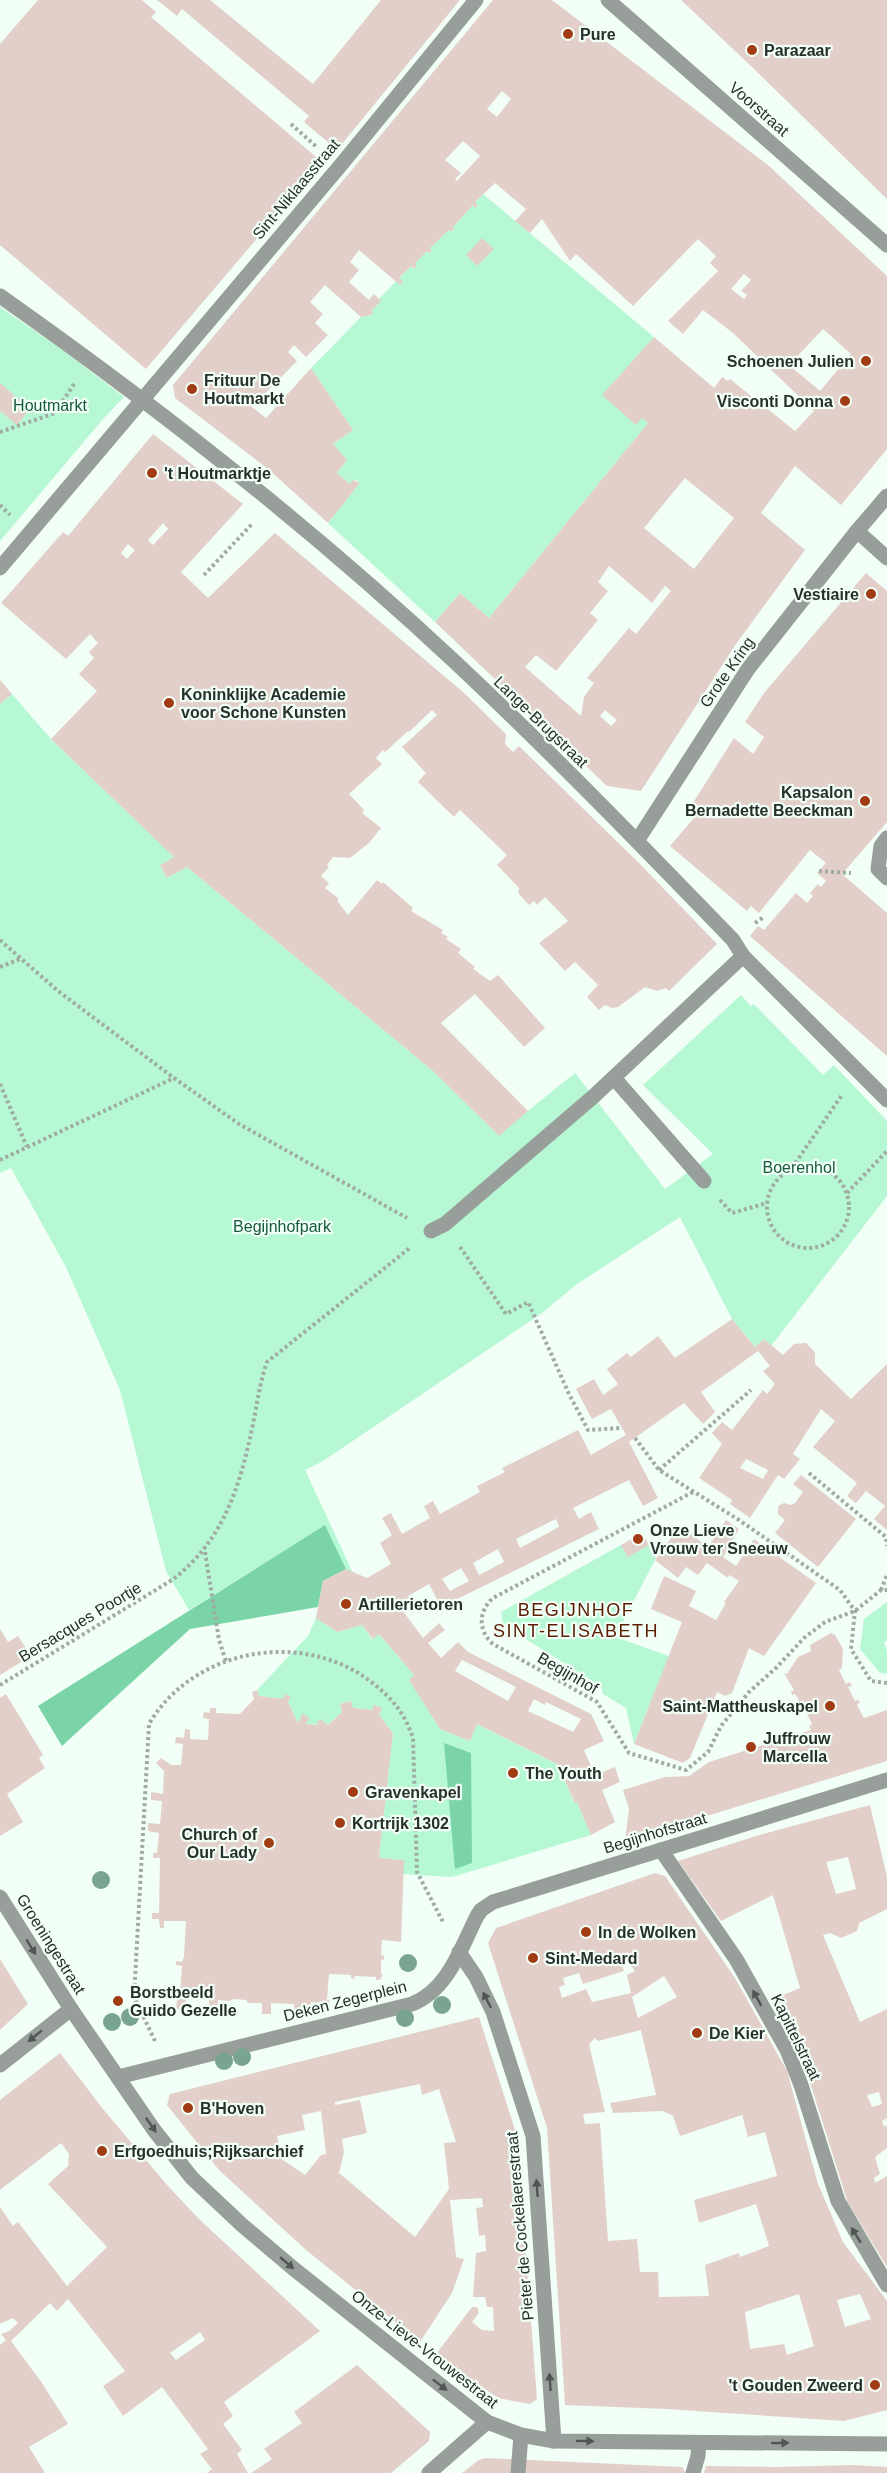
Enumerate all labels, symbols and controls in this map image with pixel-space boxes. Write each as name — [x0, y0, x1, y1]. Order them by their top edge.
place label: Pure — [580, 26, 616, 43]
marker: Pure — [561, 27, 575, 41]
place label: Parazaar — [764, 42, 831, 59]
marker: Parazaar — [745, 43, 759, 57]
street label: Voorstraat — [726, 79, 793, 140]
street label: Sint-Niklaasstraat — [249, 135, 343, 242]
place label: Schoenen Julien — [727, 353, 854, 370]
marker: Schoenen Julien — [859, 354, 873, 368]
place label: Frituur De Houtmarkt — [204, 372, 285, 407]
marker: Frituur De Houtmarkt — [185, 382, 199, 396]
place label: Visconti Donna — [717, 393, 833, 410]
marker: Visconti Donna — [838, 394, 852, 408]
park label: Houtmarkt — [13, 397, 87, 414]
place label: 't Houtmarktje — [164, 465, 271, 482]
marker: 't Houtmarktje — [145, 466, 159, 480]
place label: Vestiaire — [793, 586, 859, 603]
marker: Vestiaire — [864, 587, 878, 601]
street label: Grote Kring — [697, 634, 757, 710]
street label: Lange-Brugstraat — [491, 673, 592, 771]
place label: Koninklijke Academie voor Schone Kunsten — [181, 686, 346, 721]
marker: Koninklijke Academie voor Schone Kunsten — [162, 696, 176, 710]
place label: Kapsalon Bernadette Beeckman — [685, 784, 853, 819]
marker: Kapsalon Bernadette Beeckman — [858, 794, 872, 808]
park label: Boerenhol — [763, 1159, 835, 1176]
park label: Begijnhofpark — [233, 1218, 332, 1235]
place label: Onze Lieve Vrouw ter Sneeuw — [650, 1522, 788, 1557]
marker: Onze Lieve Vrouw ter Sneeuw — [631, 1532, 645, 1546]
street label: Bersacques Poortje — [16, 1579, 144, 1665]
place label: Artillerietoren — [358, 1596, 463, 1613]
marker: Artillerietoren — [339, 1597, 353, 1611]
district label: BEGIJNHOF SINT-ELISABETH — [493, 1600, 659, 1641]
street label: Begijnhof — [535, 1649, 602, 1697]
place label: Saint-Mattheuskapel — [662, 1698, 818, 1715]
marker: Saint-Mattheuskapel — [823, 1699, 837, 1713]
place label: Juffrouw Marcella — [763, 1730, 831, 1765]
marker: Juffrouw Marcella — [744, 1740, 758, 1754]
place label: The Youth — [525, 1765, 602, 1782]
marker: The Youth — [506, 1766, 520, 1780]
place label: Gravenkapel — [365, 1784, 461, 1801]
marker: Gravenkapel — [346, 1785, 360, 1799]
street label: Begijnhofstraat — [601, 1809, 709, 1857]
place label: Kortrijk 1302 — [352, 1815, 449, 1832]
marker: Kortrijk 1302 — [333, 1816, 347, 1830]
place label: Church of Our Lady — [181, 1826, 258, 1861]
marker: Church of Our Lady — [262, 1836, 276, 1850]
street label: Groeningestraat — [13, 1891, 89, 1998]
place label: In de Wolken — [598, 1924, 696, 1941]
marker: In de Wolken — [579, 1925, 593, 1939]
one-way arrow — [26, 1939, 37, 1955]
place label: Sint-Medard — [545, 1950, 637, 1967]
marker: Sint-Medard — [526, 1951, 540, 1965]
street label: Deken Zegerplein — [282, 1977, 408, 2025]
place label: Borstbeeld Guido Gezelle — [130, 1984, 237, 2019]
one-way arrow — [752, 1990, 763, 2006]
street label: Kapittelstraat — [768, 1991, 824, 2083]
one-way arrow — [483, 1992, 492, 2009]
marker: Borstbeeld Guido Gezelle — [111, 1994, 125, 2008]
place label: De Kier — [709, 2025, 765, 2042]
marker: De Kier — [690, 2026, 704, 2040]
one-way arrow — [27, 2030, 42, 2042]
place label: B'Hoven — [200, 2100, 264, 2117]
marker: B'Hoven — [181, 2101, 195, 2115]
one-way arrow — [145, 2116, 157, 2132]
street label: Pieter de Cockelaerestraat — [503, 2130, 537, 2321]
place label: Erfgoedhuis;Rijksarchief — [114, 2143, 304, 2160]
marker: Erfgoedhuis;Rijksarchief — [95, 2144, 109, 2158]
one-way arrow — [533, 2178, 542, 2197]
one-way arrow — [851, 2227, 862, 2243]
one-way arrow — [279, 2257, 295, 2270]
street label: Onze-Lieve-Vrouwestraat — [349, 2287, 502, 2412]
one-way arrow — [545, 2373, 555, 2392]
place label: 't Gouden Zweerd — [729, 2377, 863, 2394]
one-way arrow — [432, 2378, 447, 2390]
marker: 't Gouden Zweerd — [868, 2378, 882, 2392]
one-way arrow — [575, 2436, 594, 2446]
one-way arrow — [770, 2438, 789, 2447]

